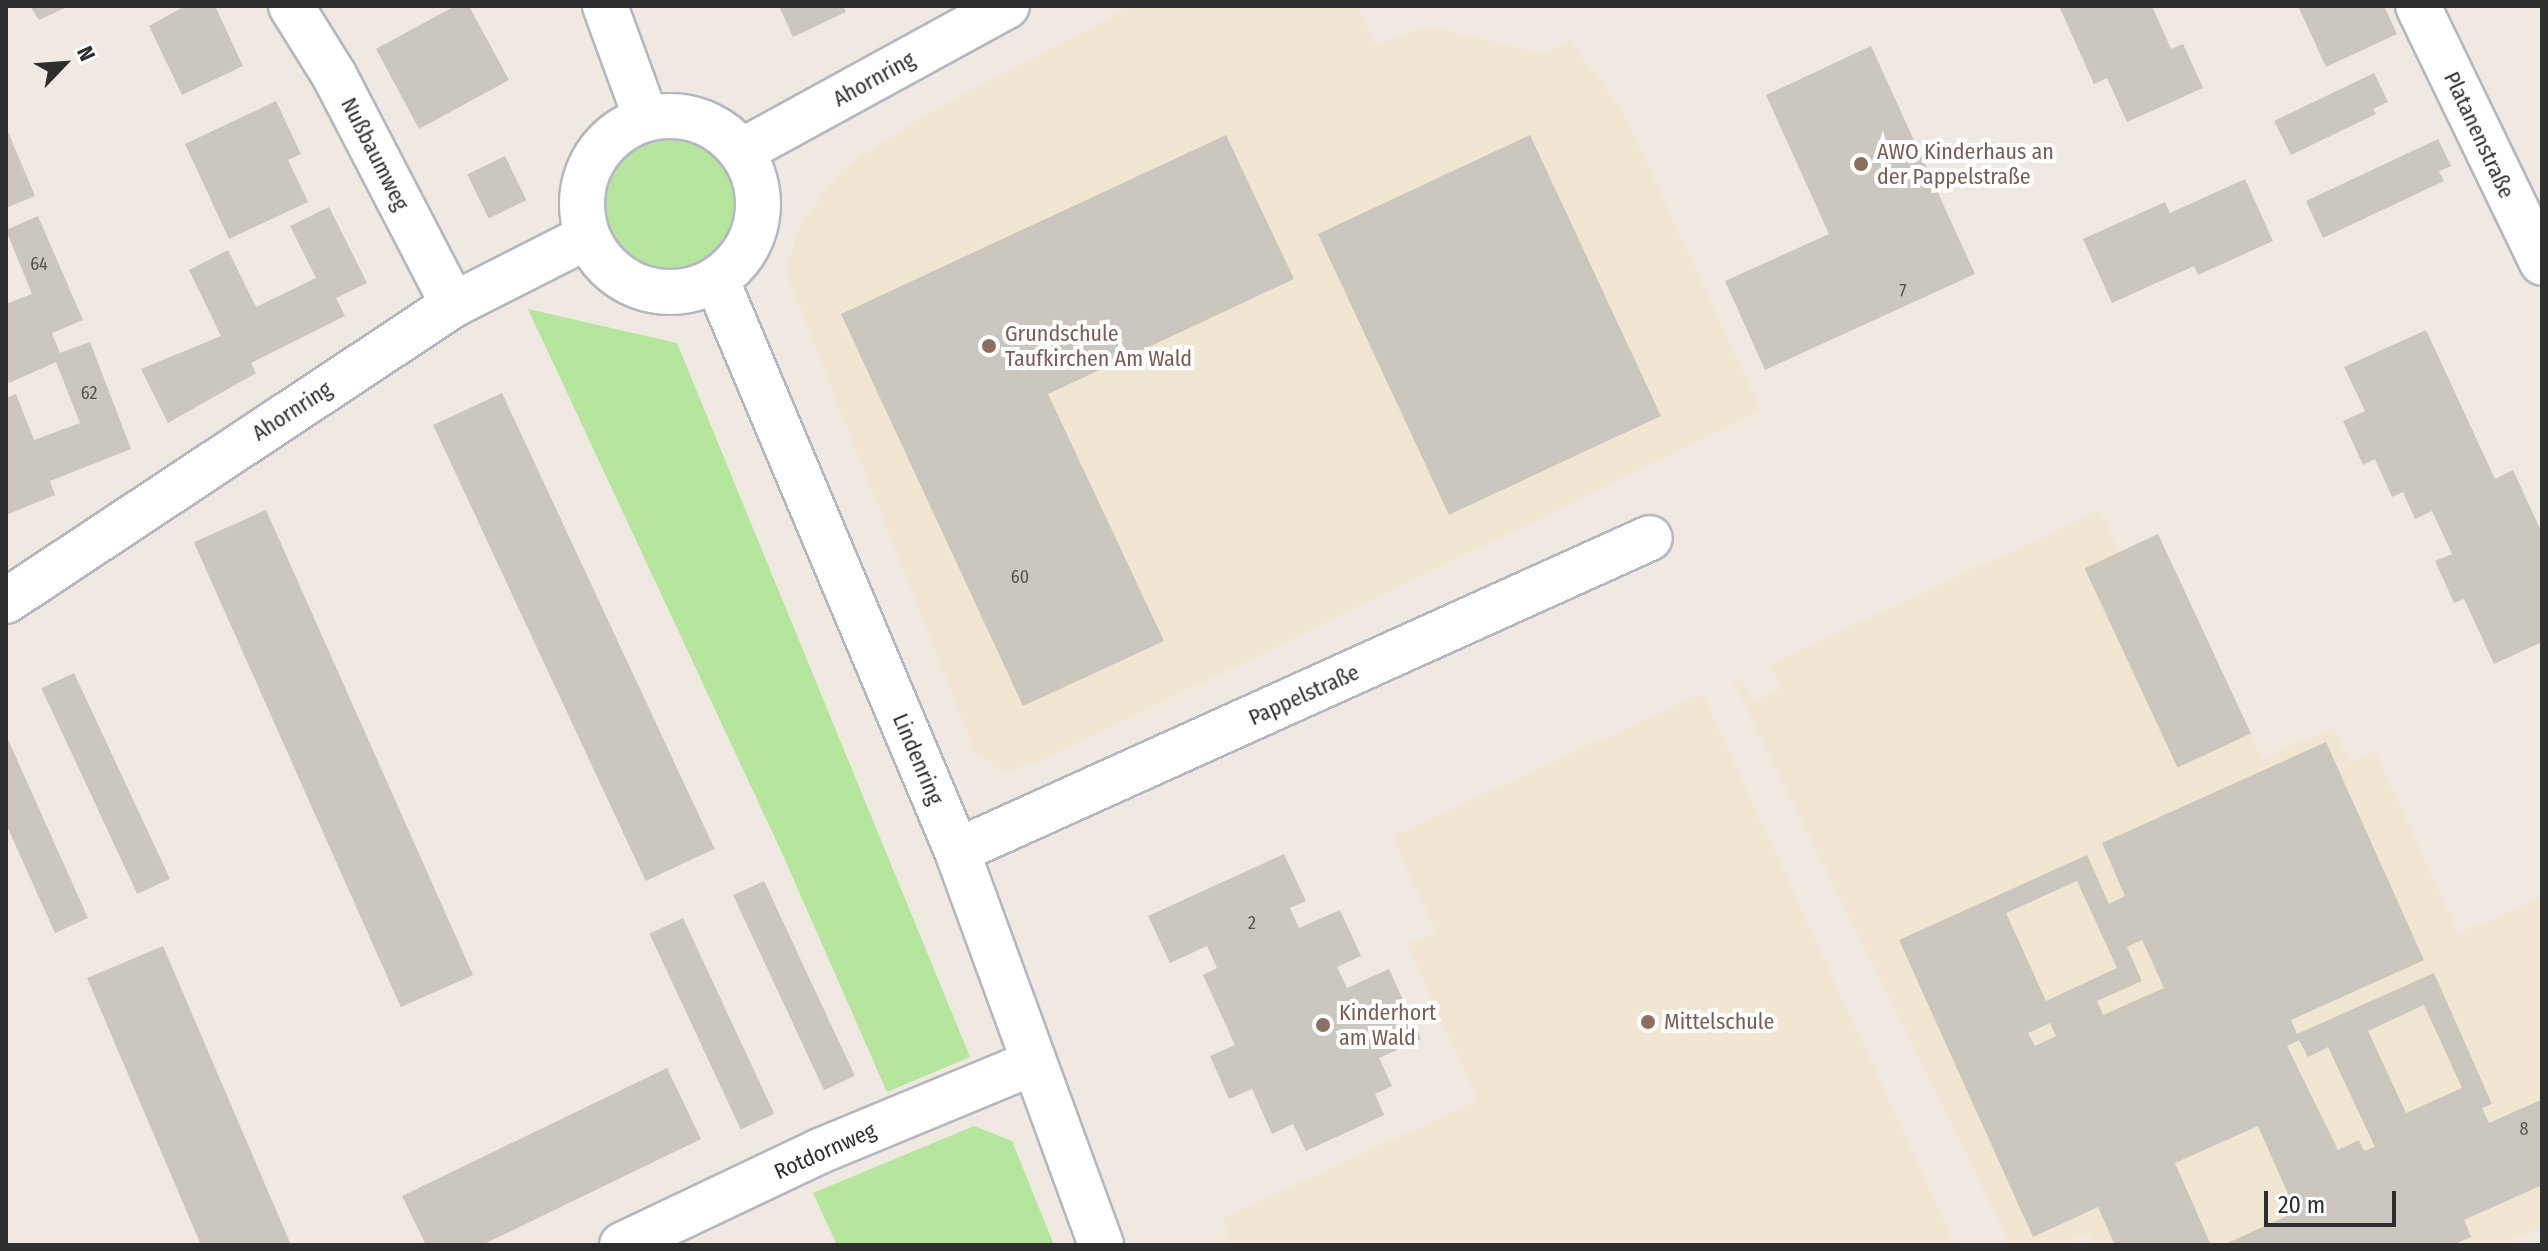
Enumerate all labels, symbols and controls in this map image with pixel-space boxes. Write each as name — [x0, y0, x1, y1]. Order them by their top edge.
north arrow — [24, 24, 104, 104]
text: N — [71, 42, 101, 65]
street label: Ahornring — [829, 46, 919, 112]
street label: Platanenstraße — [2438, 68, 2520, 202]
street label: Nußbaumweg — [335, 93, 415, 215]
place label: AWO Kinderhaus an der Pappelstraße — [1877, 138, 2054, 190]
marker: AWO Kinderhaus an der Pappelstraße — [1852, 155, 1870, 173]
house number: 64 — [30, 253, 48, 275]
house number: 7 — [1899, 280, 1907, 302]
place label: Grundschule Taufkirchen Am Wald — [1005, 320, 1192, 372]
marker: Grundschule Taufkirchen Am Wald — [980, 337, 998, 355]
street label: Ahornring — [247, 376, 337, 446]
house number: 62 — [81, 382, 97, 404]
house number: 60 — [1011, 566, 1029, 588]
street label: Pappelstraße — [1245, 659, 1363, 731]
street label: Lindenring — [887, 710, 949, 808]
house number: 2 — [1248, 912, 1256, 934]
place label: Kinderhort am Wald — [1339, 999, 1436, 1050]
place label: Mittelschule — [1664, 1009, 1774, 1035]
marker: Mittelschule — [1639, 1013, 1657, 1031]
marker: Kinderhort am Wald — [1314, 1016, 1332, 1034]
street label: Rotdornweg — [770, 1117, 880, 1185]
house number: 8 — [2520, 1118, 2528, 1140]
scale bar — [2268, 1175, 2400, 1225]
text: 20 m — [2278, 1191, 2325, 1219]

